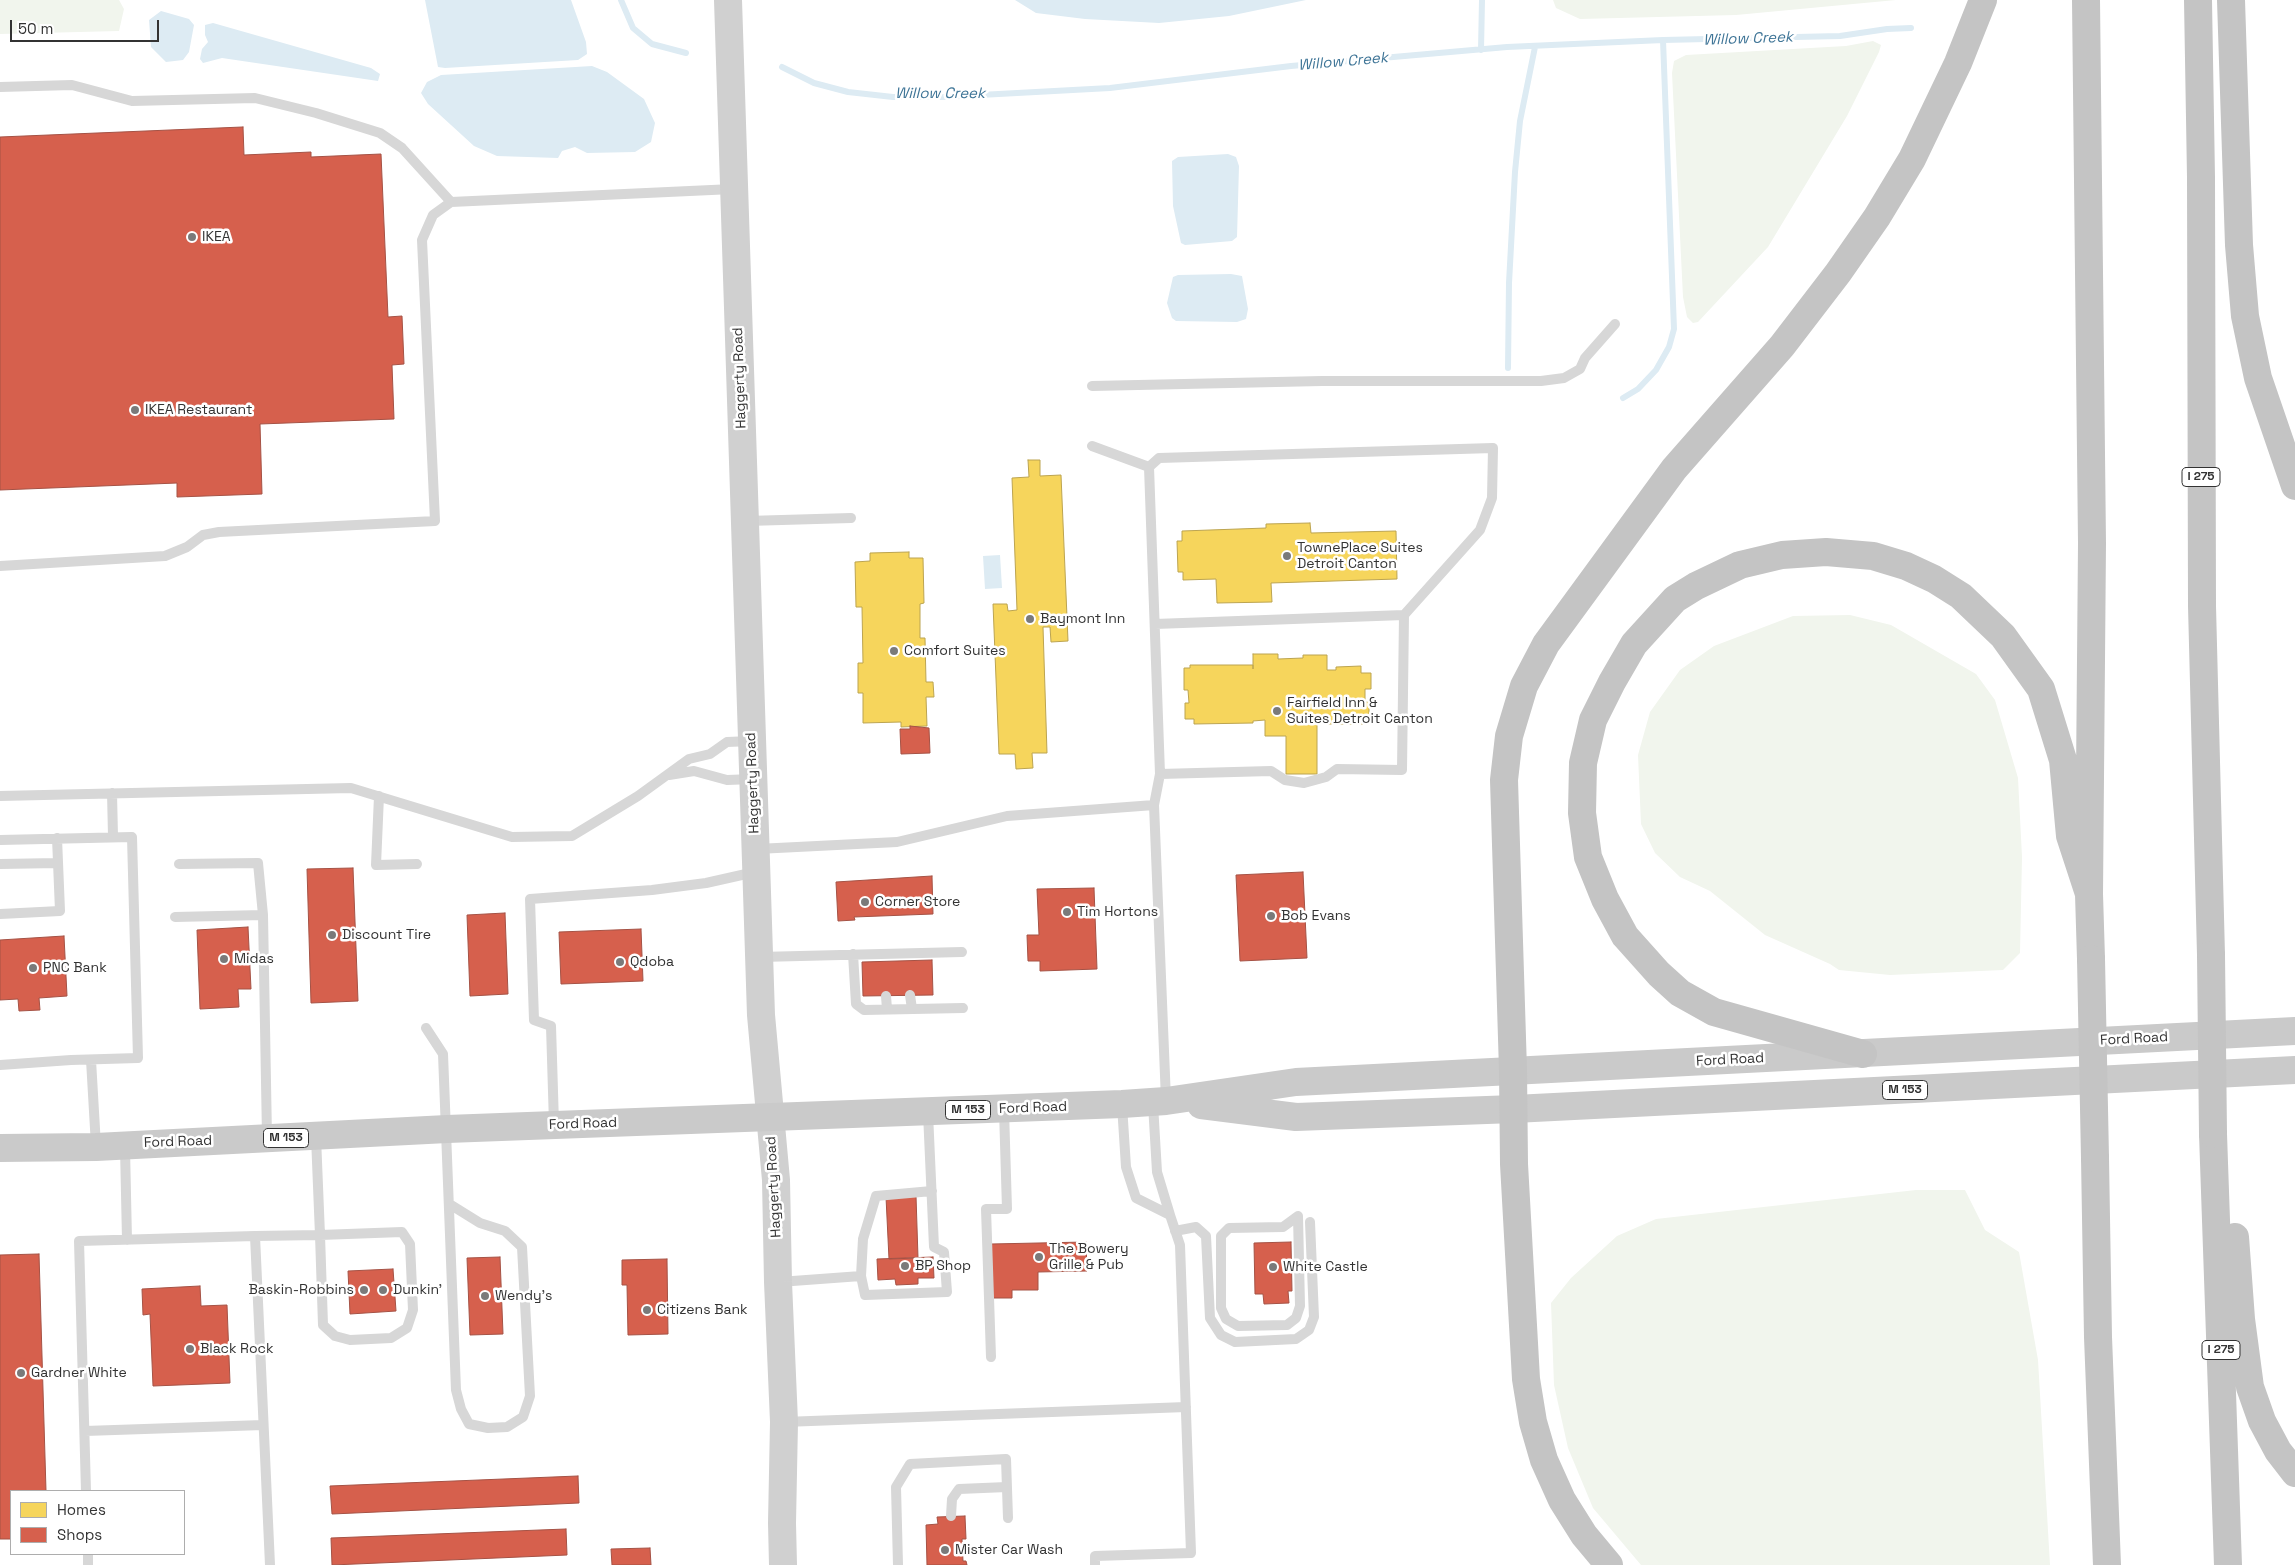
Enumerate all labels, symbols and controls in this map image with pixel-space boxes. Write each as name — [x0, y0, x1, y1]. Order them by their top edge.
scale bar — [12, 10, 161, 42]
text: 50 m — [18, 19, 53, 38]
water label: Willow Creek — [1703, 28, 1793, 50]
water label: Willow Creek — [1297, 49, 1389, 75]
water label: Willow Creek — [895, 85, 985, 103]
place label: IKEA — [202, 229, 231, 245]
marker: IKEA — [186, 231, 198, 243]
street label: Haggerty Road — [730, 327, 750, 429]
place label: IKEA Restaurant — [145, 402, 252, 418]
marker: IKEA Restaurant — [129, 404, 141, 416]
road number: I 275 — [2182, 468, 2220, 487]
place label: TownePlace Suites Detroit Canton — [1297, 540, 1423, 572]
marker: TownePlace Suites Detroit Canton — [1281, 550, 1293, 562]
place label: Baymont Inn — [1040, 611, 1125, 627]
marker: Baymont Inn — [1024, 613, 1036, 625]
place label: Comfort Suites — [904, 643, 1006, 659]
marker: Comfort Suites — [888, 645, 900, 657]
place label: Fairfield Inn & Suites Detroit Canton — [1287, 695, 1433, 728]
marker: Fairfield Inn & Suites Detroit Canton — [1271, 705, 1283, 717]
street label: Haggerty Road — [743, 732, 763, 834]
place label: Corner Store — [875, 894, 960, 910]
marker: Corner Store — [859, 896, 871, 908]
place label: Tim Hortons — [1077, 904, 1158, 920]
marker: Tim Hortons — [1061, 906, 1073, 918]
place label: Bob Evans — [1281, 908, 1351, 924]
marker: Bob Evans — [1265, 910, 1277, 922]
place label: Discount Tire — [342, 927, 431, 943]
marker: Discount Tire — [326, 929, 338, 941]
place label: Midas — [234, 951, 274, 967]
marker: Midas — [218, 953, 230, 965]
place label: Qdoba — [630, 954, 674, 970]
marker: Qdoba — [614, 956, 626, 968]
place label: PNC Bank — [43, 960, 107, 976]
marker: PNC Bank — [27, 962, 39, 974]
street label: Ford Road — [2100, 1029, 2168, 1049]
street label: Ford Road — [1696, 1050, 1764, 1070]
road number: M 153 — [1882, 1080, 1928, 1100]
street label: Ford Road — [999, 1098, 1067, 1118]
road number: M 153 — [946, 1100, 990, 1120]
street label: Ford Road — [549, 1114, 617, 1134]
road number: M 153 — [264, 1128, 308, 1148]
street label: Ford Road — [144, 1132, 212, 1152]
street label: Haggerty Road — [763, 1136, 785, 1238]
place label: The Bowery Grille & Pub — [1049, 1241, 1129, 1274]
marker: The Bowery Grille & Pub — [1033, 1251, 1045, 1263]
place label: BP Shop — [915, 1258, 971, 1274]
place label: White Castle — [1283, 1259, 1368, 1275]
marker: BP Shop — [899, 1260, 911, 1272]
marker: White Castle — [1267, 1261, 1279, 1273]
place label: Baskin-Robbins — [249, 1282, 354, 1298]
place label: Dunkin' — [393, 1282, 442, 1298]
marker: Baskin-Robbins — [358, 1284, 370, 1296]
marker: Dunkin' — [377, 1284, 389, 1296]
place label: Wendy's — [495, 1288, 552, 1304]
marker: Wendy's — [479, 1290, 491, 1302]
place label: Citizens Bank — [657, 1302, 748, 1318]
marker: Citizens Bank — [641, 1304, 653, 1316]
road number: I 275 — [2202, 1340, 2240, 1360]
place label: Black Rock — [200, 1341, 273, 1357]
marker: Black Rock — [184, 1343, 196, 1355]
place label: Gardner White — [31, 1365, 127, 1381]
marker: Gardner White — [15, 1367, 27, 1379]
legend — [10, 1490, 185, 1555]
text: Homes — [57, 1500, 106, 1519]
text: Shops — [57, 1525, 102, 1544]
place label: Mister Car Wash — [955, 1542, 1063, 1558]
marker: Mister Car Wash — [939, 1544, 951, 1556]

